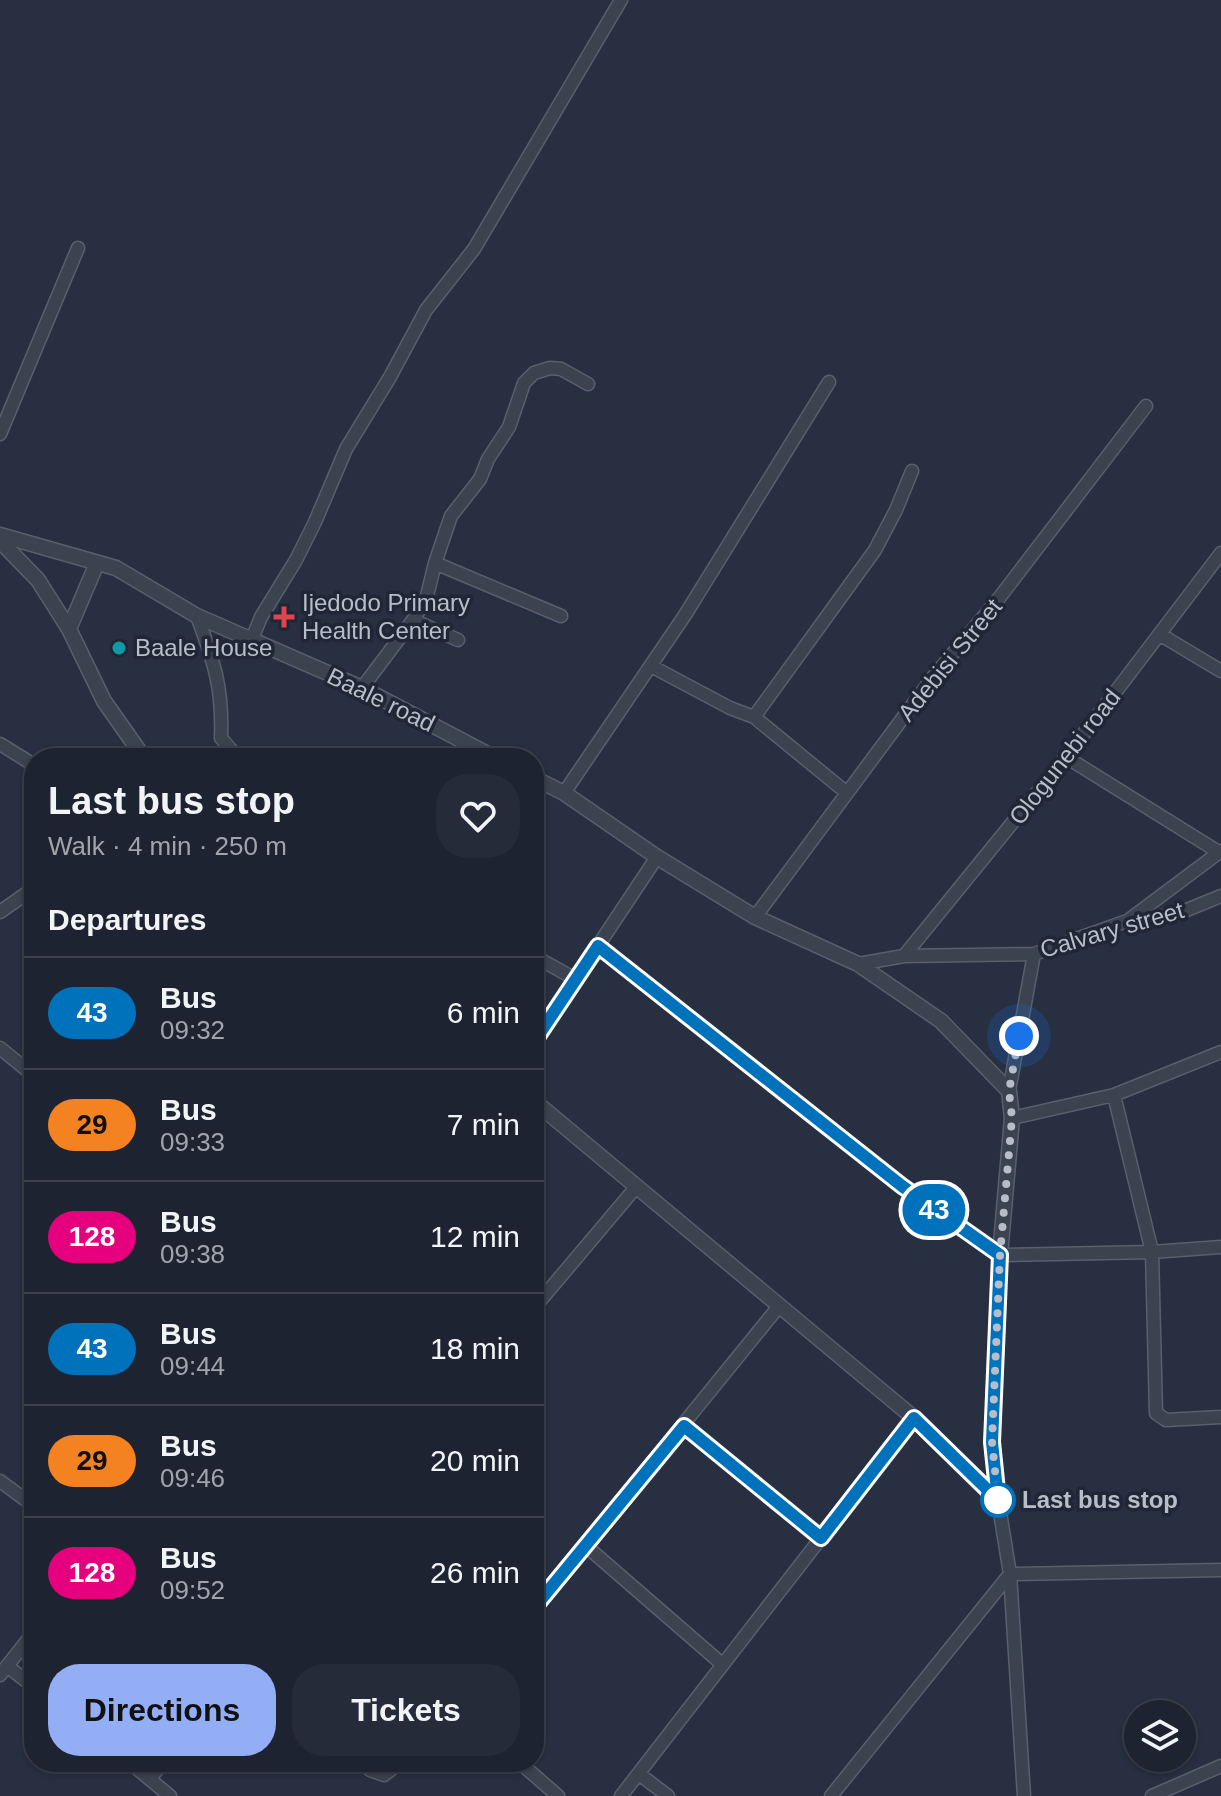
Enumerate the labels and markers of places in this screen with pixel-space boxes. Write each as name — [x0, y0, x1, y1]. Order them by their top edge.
place label: Ijedodo Primary Health Center — [302, 589, 470, 644]
marker: Ijedodo Primary Health Center — [273, 606, 295, 628]
place label: Baale House — [135, 634, 272, 661]
marker: Baale House — [110, 639, 128, 657]
marker: Last bus stop — [981, 1483, 1015, 1517]
place label: Last bus stop — [1022, 1486, 1178, 1513]

